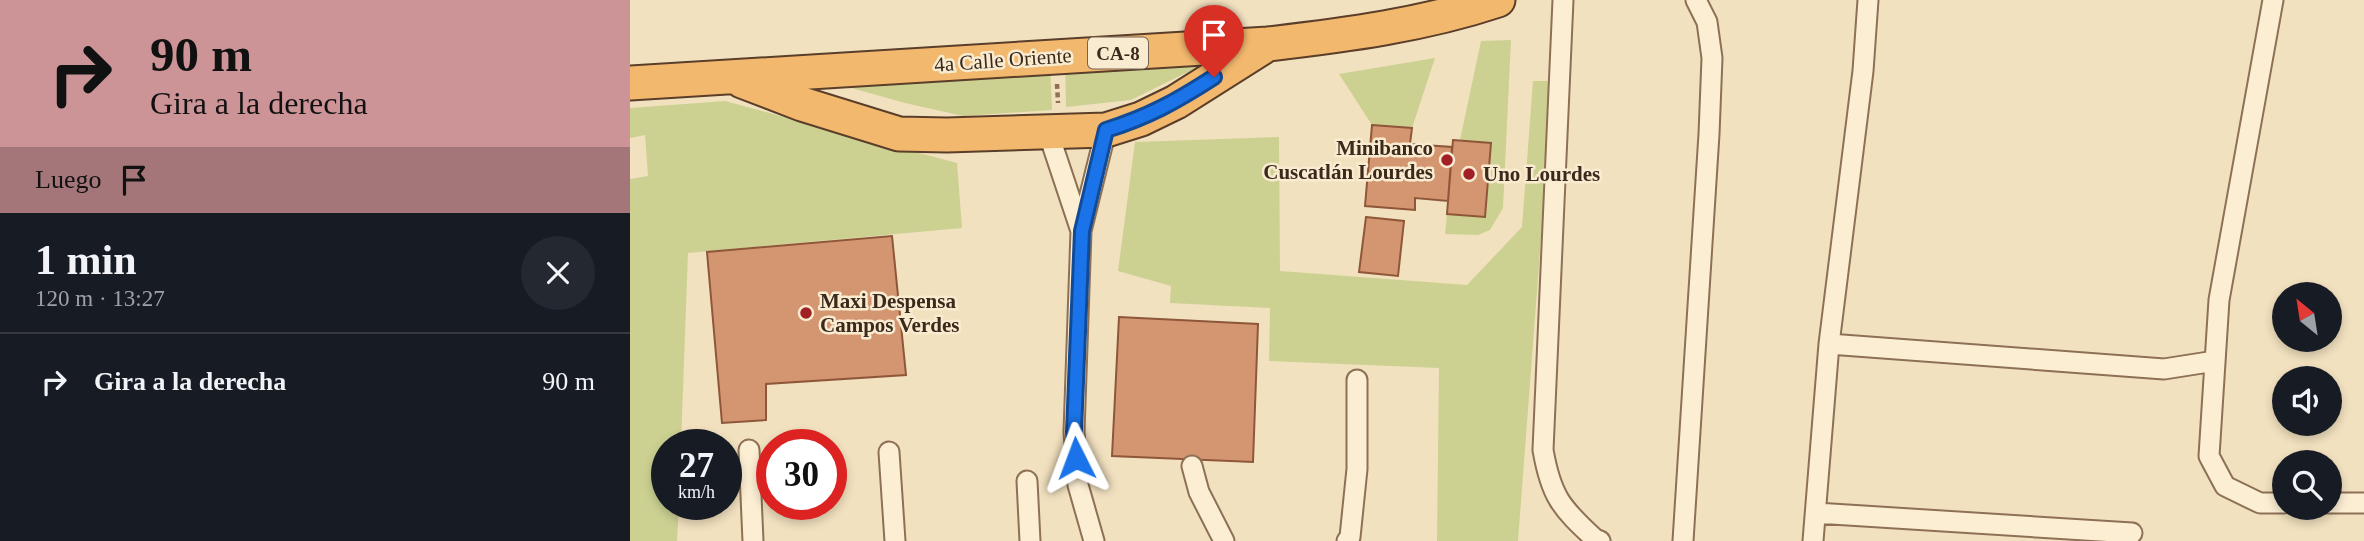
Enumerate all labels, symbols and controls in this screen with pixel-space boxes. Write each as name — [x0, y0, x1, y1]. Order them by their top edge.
pin — [1184, 5, 1244, 77]
icon: arrive — [1195, 16, 1233, 54]
text: 90 m — [150, 27, 252, 82]
icon: right — [35, 28, 126, 119]
road number: CA-8 — [1088, 38, 1148, 68]
street label: 4a Calle Oriente — [934, 43, 1072, 77]
text: Gira a la derecha — [150, 85, 368, 121]
place label: Minibanco Cuscatlán Lourdes — [1263, 136, 1433, 184]
marker: Minibanco Cuscatlán Lourdes — [1439, 152, 1455, 168]
icon: arrive — [115, 161, 153, 199]
place label: Uno Lourdes — [1483, 162, 1600, 186]
text: Luego — [35, 165, 101, 194]
marker: Uno Lourdes — [1461, 166, 1477, 182]
button: close — [521, 236, 595, 310]
text: 1 min — [35, 237, 137, 283]
north arrow — [2272, 282, 2342, 352]
map controls — [2272, 282, 2342, 520]
text: 120 m · 13:27 — [35, 286, 165, 311]
place label: Maxi Despensa Campos Verdes — [820, 289, 959, 337]
marker: Maxi Despensa Campos Verdes — [798, 305, 814, 321]
icon: right — [35, 363, 73, 401]
button: sound — [2272, 366, 2342, 436]
text: Gira a la derecha — [94, 367, 286, 396]
text: 90 m — [542, 367, 595, 396]
position arrow — [1039, 421, 1113, 495]
speed limit sign: 30 — [756, 429, 847, 520]
text: 27 — [679, 446, 714, 485]
button: search — [2272, 450, 2342, 520]
text: km/h — [678, 482, 715, 502]

